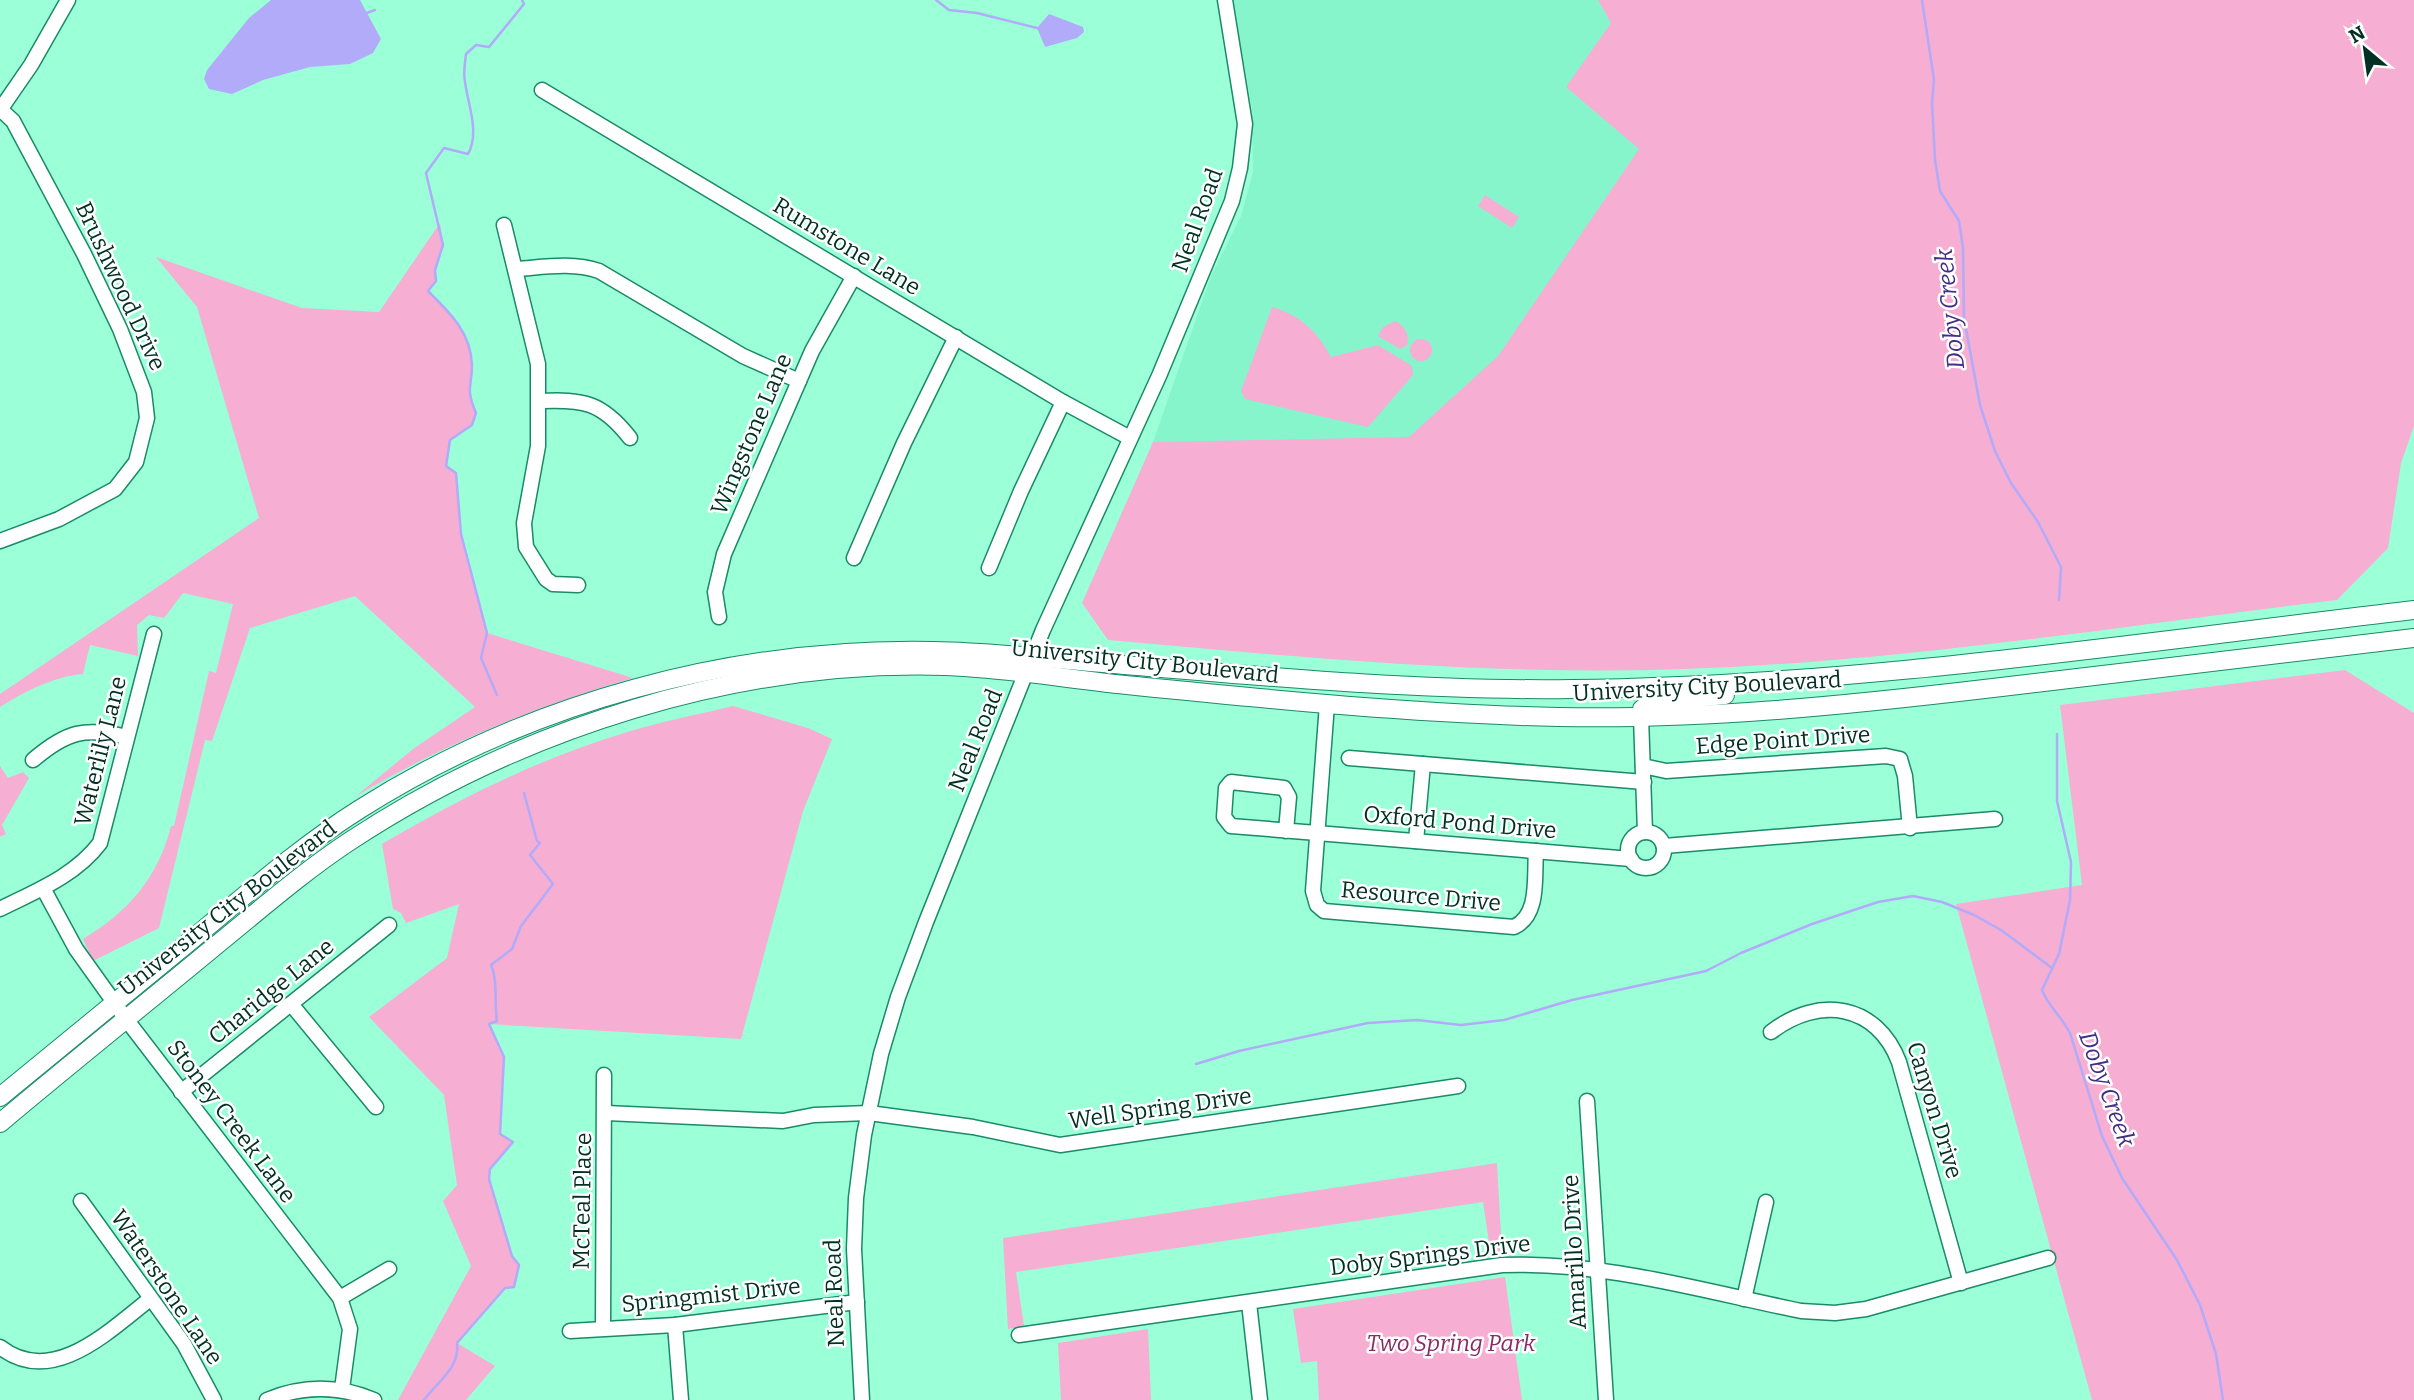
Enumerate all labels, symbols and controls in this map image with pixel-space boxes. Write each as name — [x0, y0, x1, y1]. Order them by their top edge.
north arrow — [2330, 14, 2400, 84]
text: N — [2345, 21, 2369, 48]
street label: Neal Road — [1165, 164, 1229, 276]
street label: Rumstone Lane — [768, 191, 926, 301]
street label: Brushwood Drive — [70, 197, 172, 375]
water label: Doby Creek — [1930, 246, 1970, 371]
street label: Wingstone Lane — [704, 349, 798, 519]
street label: University City Boulevard — [1010, 633, 1281, 689]
street label: University City Boulevard — [1572, 665, 1843, 707]
street label: Waterlily Lane — [68, 673, 132, 829]
street label: Neal Road — [942, 684, 1008, 795]
street label: Edge Point Drive — [1695, 720, 1871, 760]
street label: Oxford Pond Drive — [1362, 800, 1558, 844]
street label: University City Boulevard — [112, 814, 342, 1002]
street label: Resource Drive — [1340, 875, 1502, 917]
street label: Charidge Lane — [203, 932, 339, 1050]
water label: Doby Creek — [2073, 1027, 2141, 1152]
street label: Stoney Creek Lane — [162, 1034, 302, 1208]
street label: Canyon Drive — [1901, 1038, 1969, 1182]
street label: Well Spring Drive — [1067, 1081, 1253, 1135]
street label: McTeal Place — [567, 1132, 597, 1270]
street label: Amarillo Drive — [1556, 1174, 1592, 1330]
street label: Waterstone Lane — [105, 1204, 229, 1370]
street label: Doby Springs Drive — [1328, 1229, 1532, 1281]
street label: Neal Road — [818, 1238, 850, 1348]
street label: Springmist Drive — [620, 1272, 802, 1318]
park label: Two Spring Park — [1367, 1329, 1536, 1357]

